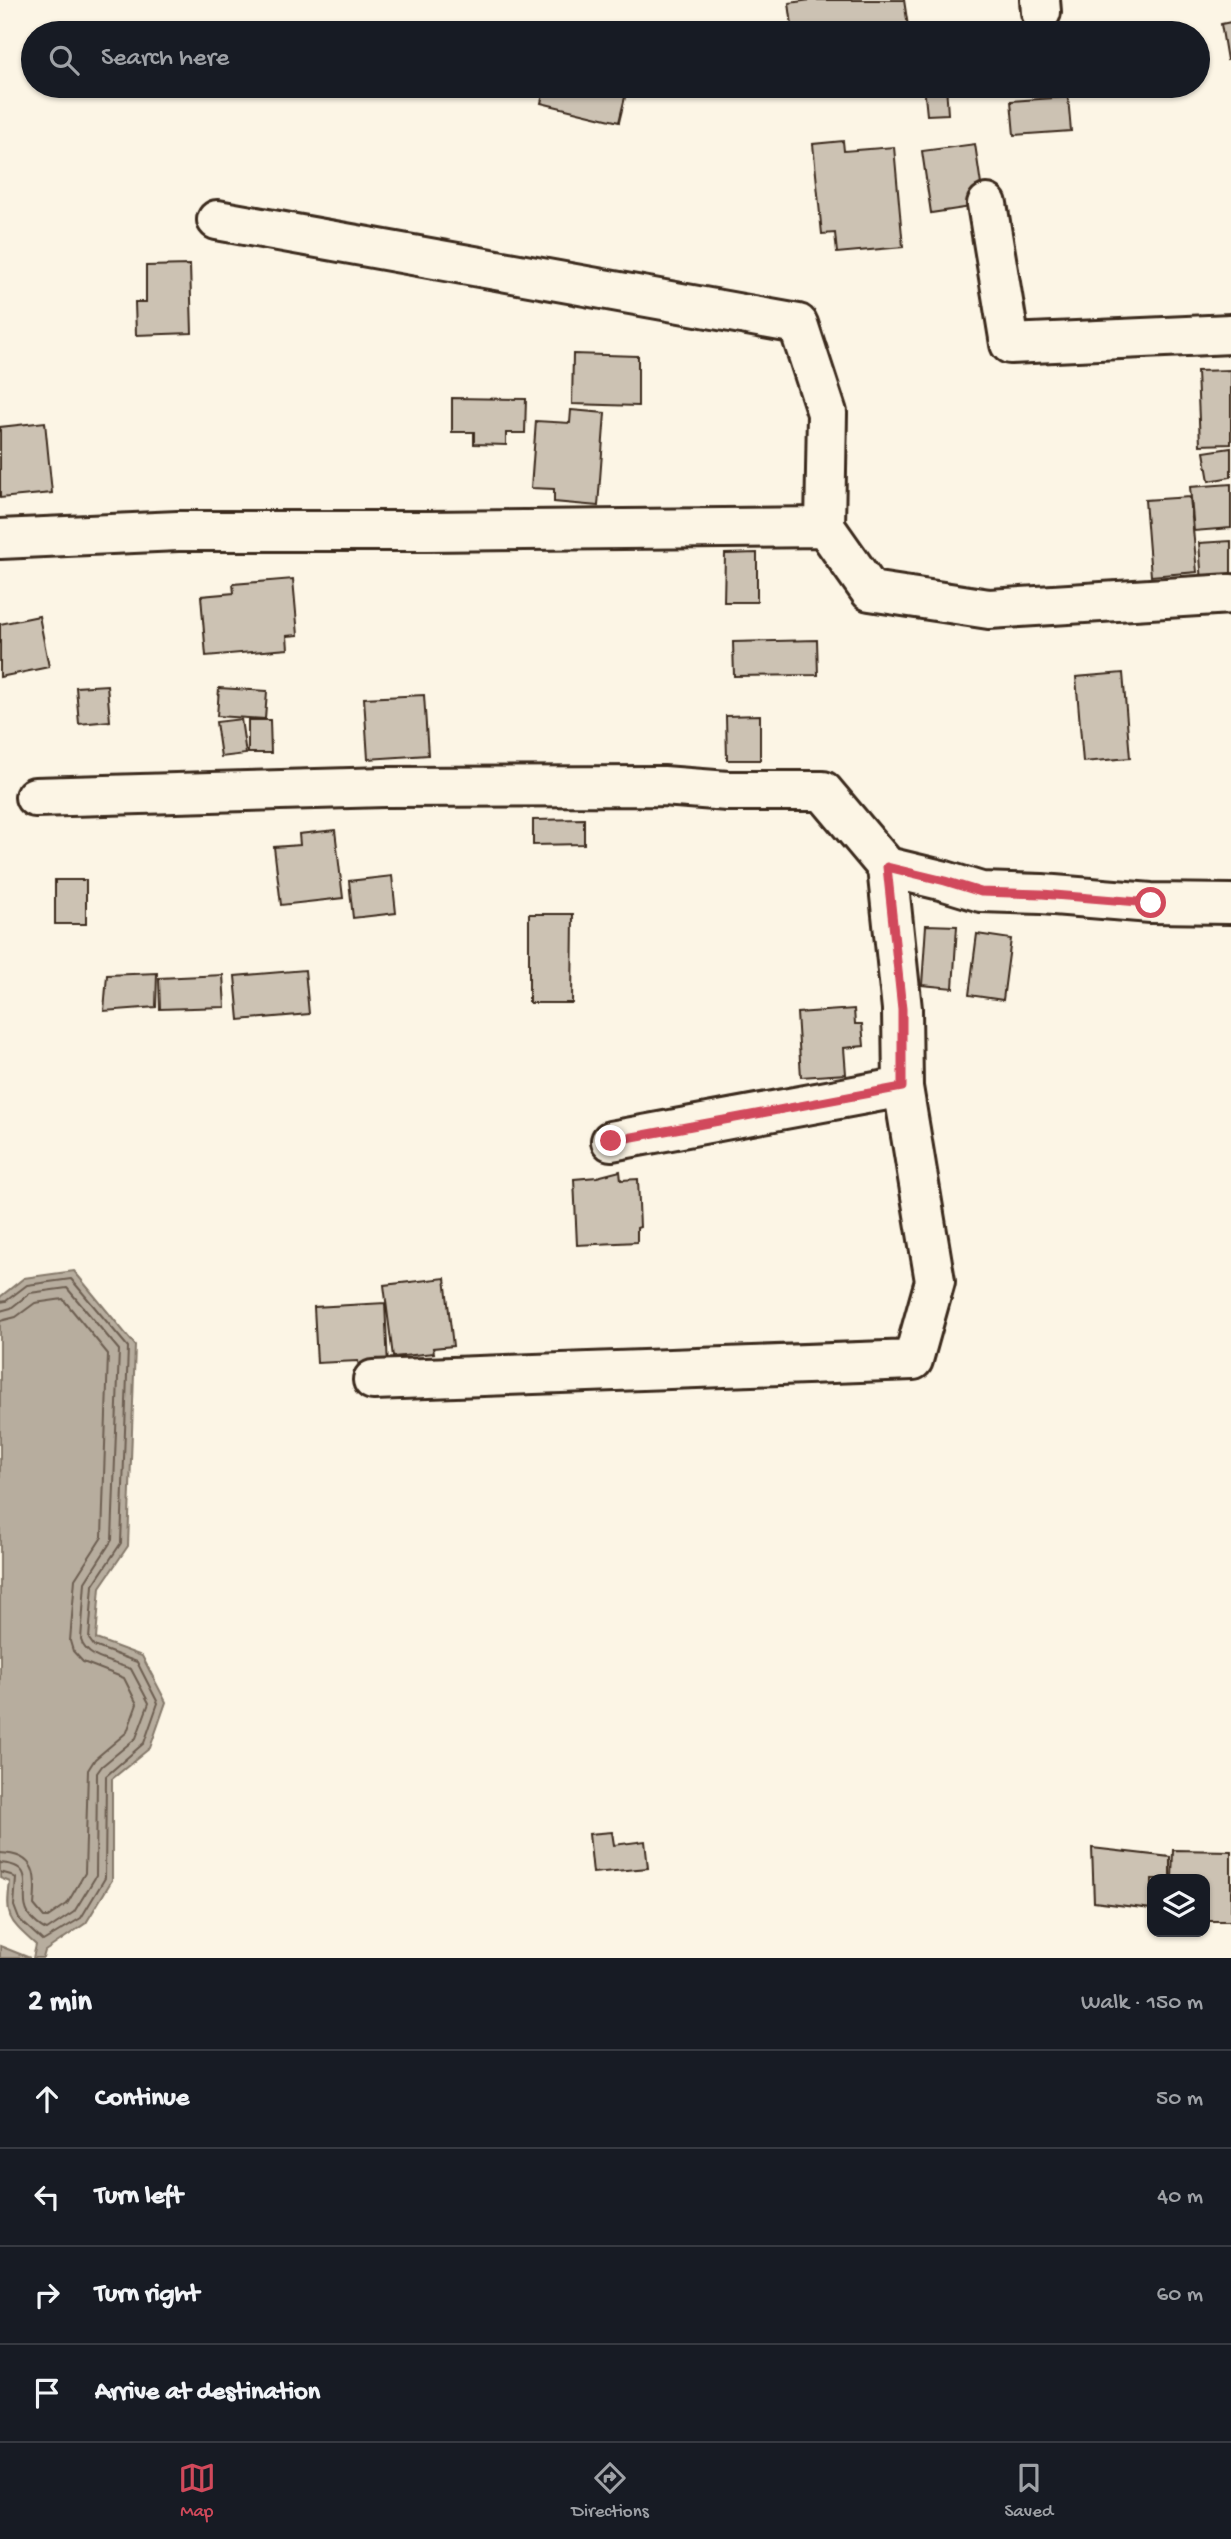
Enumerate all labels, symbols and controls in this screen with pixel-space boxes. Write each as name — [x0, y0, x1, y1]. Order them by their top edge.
search box — [21, 21, 1210, 98]
icon: search — [45, 41, 83, 79]
text: Search here — [101, 44, 229, 75]
route start — [1135, 887, 1166, 918]
route end — [595, 1125, 626, 1156]
map controls — [1147, 1874, 1210, 1937]
button: layers — [1147, 1874, 1210, 1937]
text: 2 min — [28, 1986, 92, 2021]
text: Walk · 150 m — [1081, 1990, 1203, 2017]
icon: ahead — [28, 2080, 66, 2118]
text: Continue — [95, 2084, 189, 2115]
text: 50 m — [1156, 2086, 1203, 2113]
icon: left — [28, 2178, 66, 2216]
text: Turn left — [95, 2182, 183, 2213]
text: 40 m — [1157, 2184, 1203, 2211]
icon: right — [28, 2276, 66, 2314]
text: Turn right — [95, 2280, 199, 2311]
text: 60 m — [1157, 2282, 1203, 2309]
icon: arrive — [28, 2374, 66, 2412]
text: Arrive at destination — [95, 2378, 320, 2409]
tab: Map — [178, 2459, 216, 2524]
tab: Directions — [572, 2459, 649, 2524]
tab: Saved — [1004, 2459, 1053, 2524]

